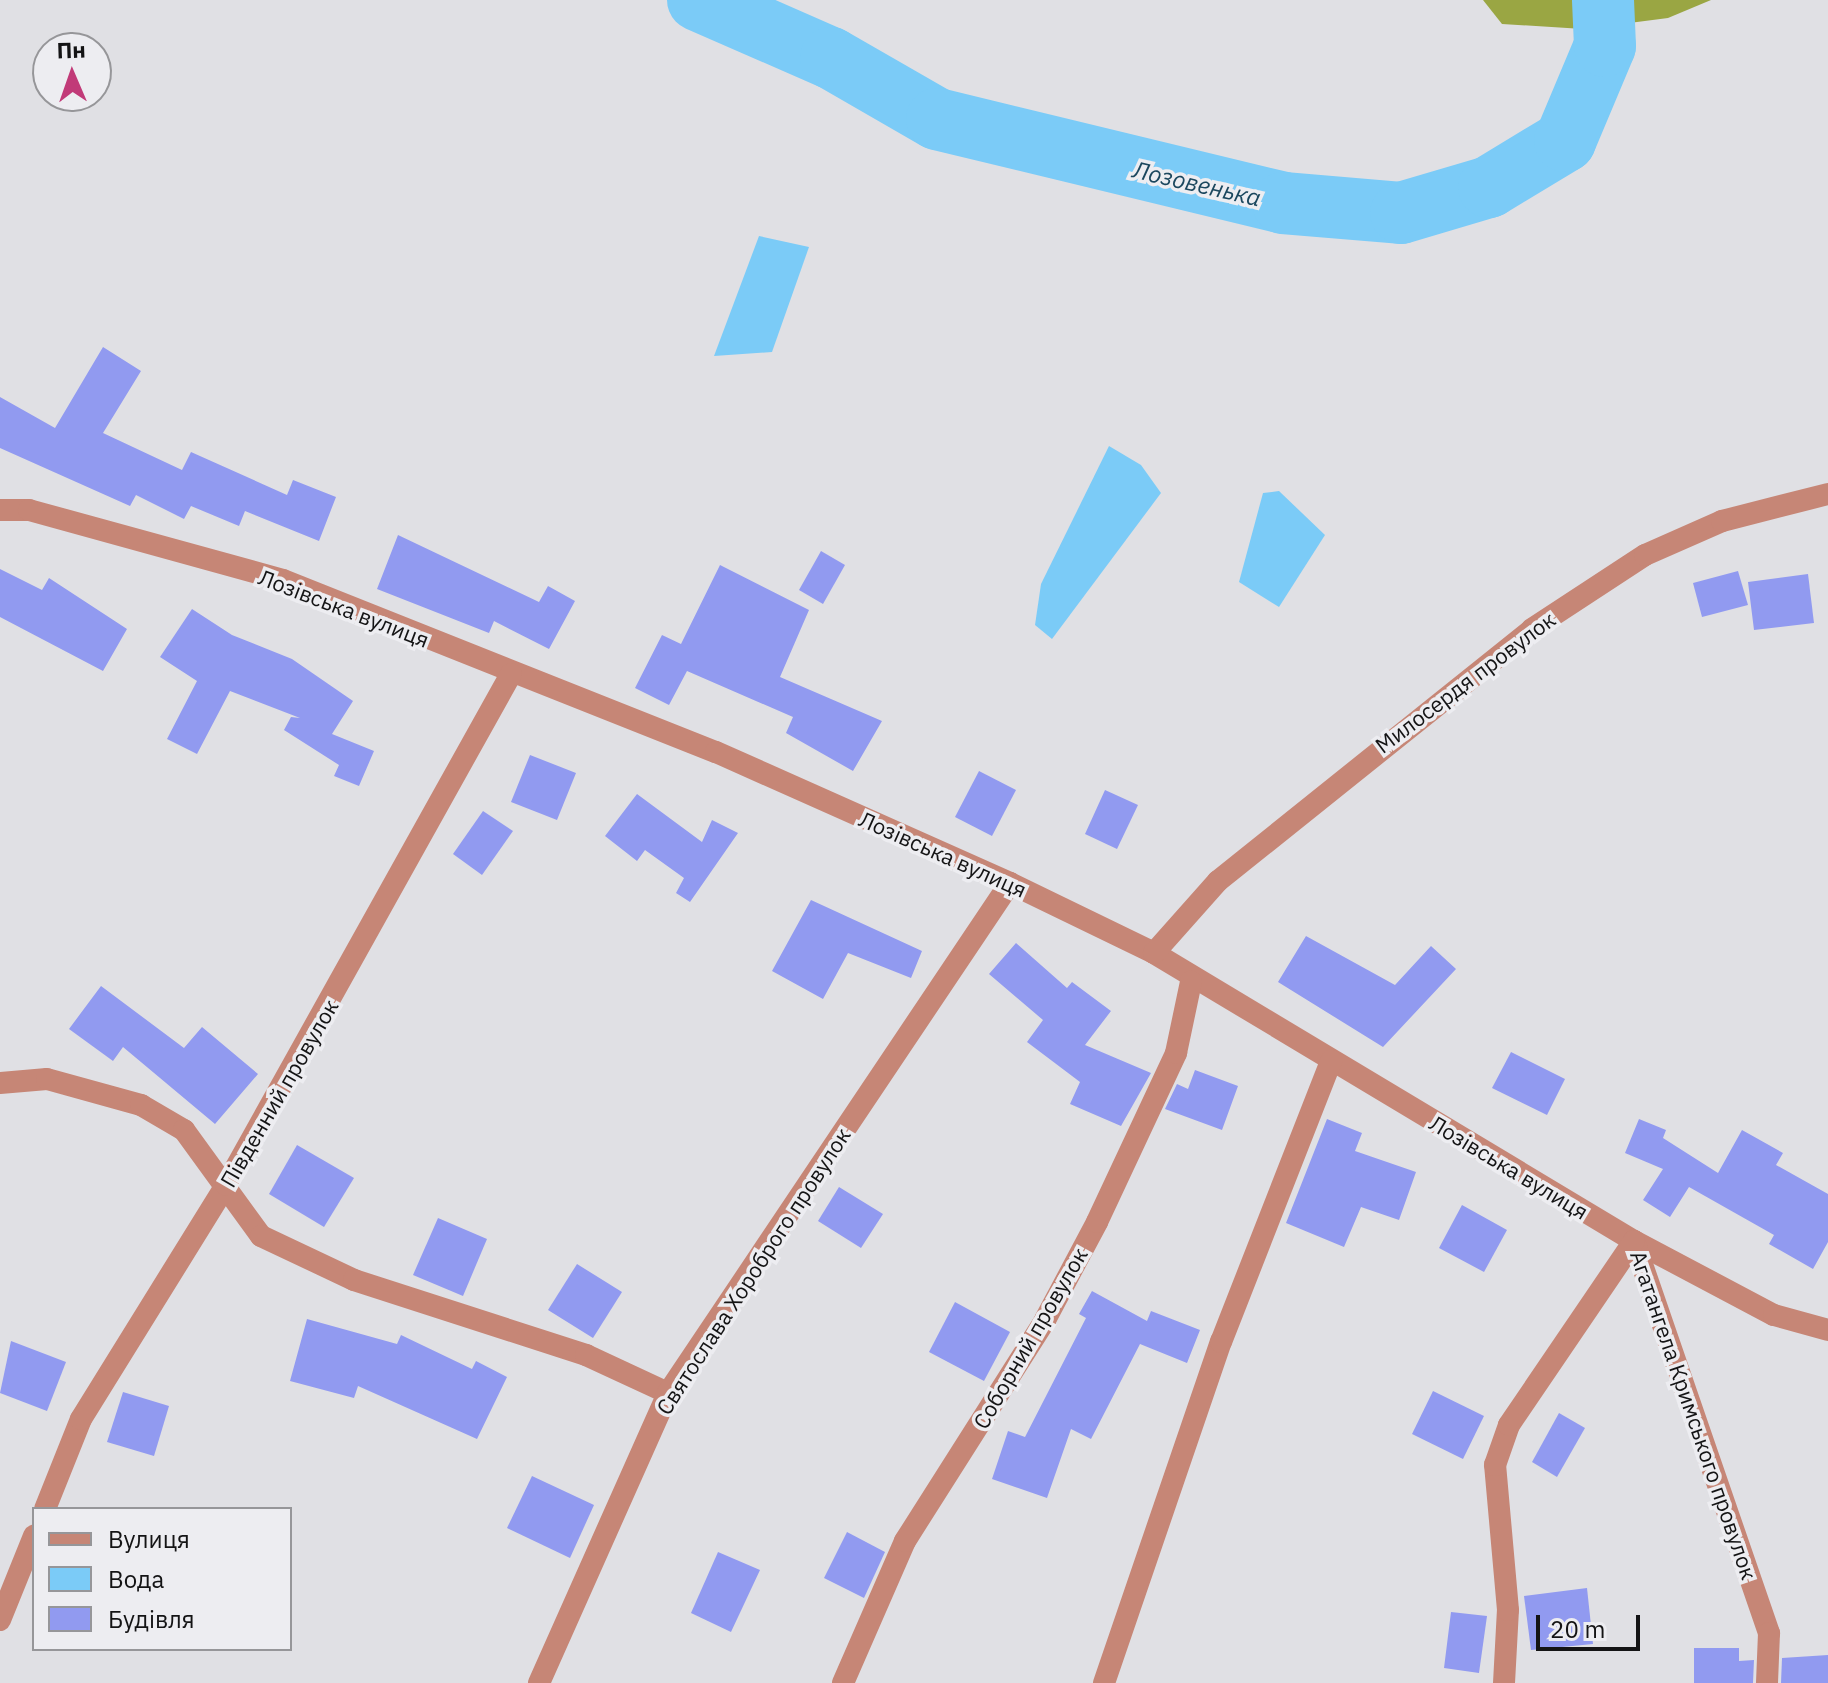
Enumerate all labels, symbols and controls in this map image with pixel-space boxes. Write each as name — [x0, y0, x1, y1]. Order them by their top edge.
north arrow — [32, 32, 112, 112]
text: Пн — [56, 35, 86, 65]
water label: Лозовенька — [1130, 155, 1264, 213]
street label: Лозівська вулиця — [255, 563, 433, 653]
street label: Милосердя провулок — [1370, 606, 1560, 758]
street label: Лозівська вулиця — [855, 805, 1031, 903]
street label: Південний провулок — [214, 994, 344, 1192]
street label: Лозівська вулиця — [1425, 1109, 1593, 1225]
street label: Святослава Хороброго провулок — [650, 1123, 856, 1419]
street label: Соборний провулок — [967, 1243, 1093, 1433]
street label: Агатангела Кримського провулок — [1625, 1247, 1763, 1583]
legend — [32, 1507, 292, 1651]
text: Вулиця — [108, 1523, 190, 1555]
text: Вода — [108, 1563, 164, 1595]
scale bar — [1540, 1599, 1644, 1649]
text: Будівля — [108, 1603, 195, 1635]
text: 20 m — [1550, 1613, 1605, 1645]

